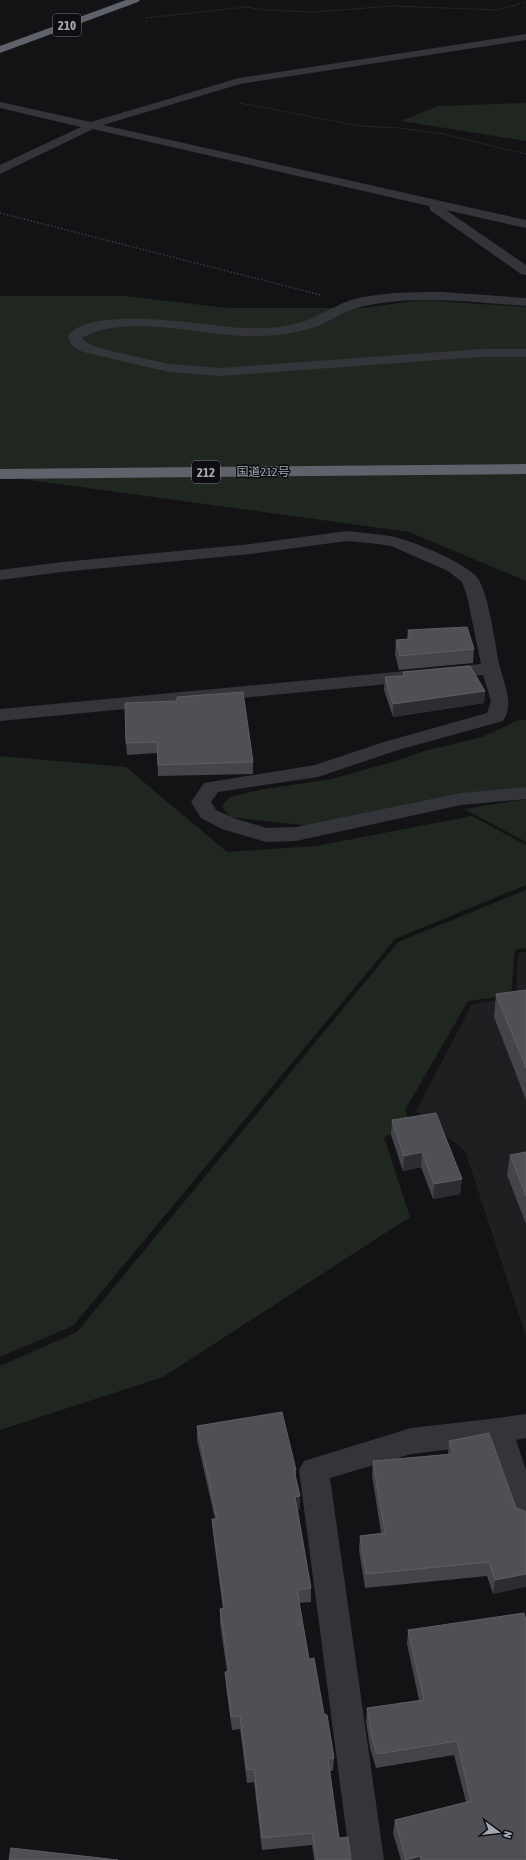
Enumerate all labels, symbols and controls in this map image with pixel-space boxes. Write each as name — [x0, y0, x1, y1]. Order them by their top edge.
road number: 210 — [53, 14, 81, 36]
road number: 212 — [192, 461, 220, 483]
street label: 国道212号 — [237, 465, 289, 479]
north arrow — [478, 1812, 518, 1852]
text: N — [501, 1830, 514, 1839]

